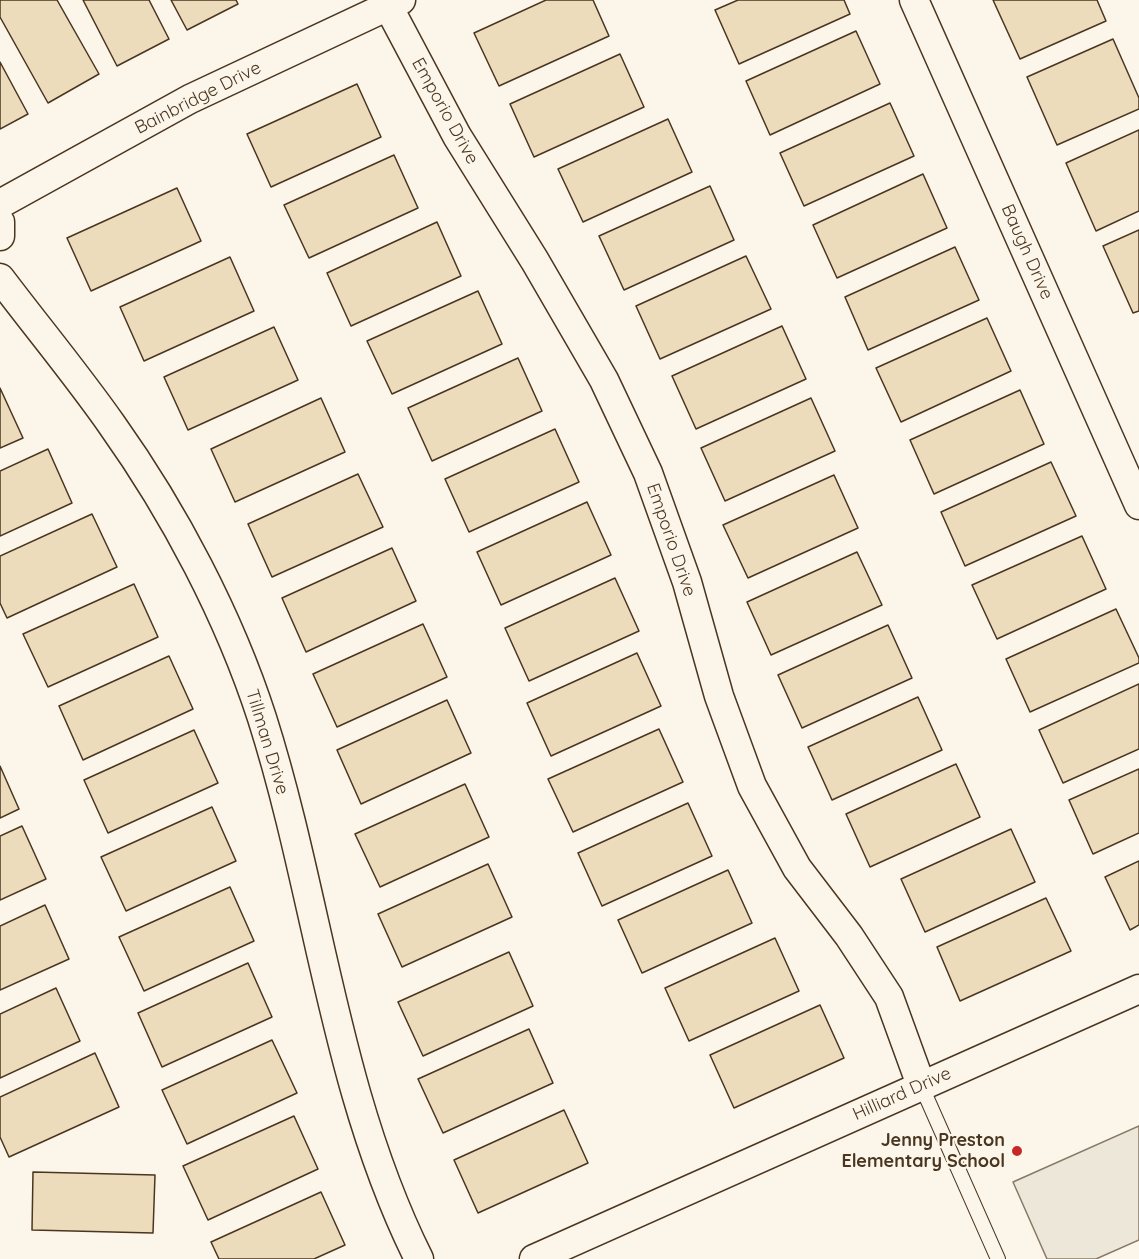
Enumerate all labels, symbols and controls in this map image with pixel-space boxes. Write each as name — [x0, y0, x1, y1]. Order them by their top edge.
street label: Emporio Drive — [407, 54, 483, 168]
street label: Bainbridge Drive — [131, 57, 265, 139]
street label: Baugh Drive — [996, 201, 1058, 303]
street label: Emporio Drive — [642, 481, 700, 599]
street label: Tillman Drive — [241, 687, 293, 797]
street label: Hilliard Drive — [849, 1063, 955, 1125]
place label: Jenny Preston Elementary School — [841, 1130, 1005, 1172]
marker: Jenny Preston Elementary School — [1010, 1144, 1024, 1158]

